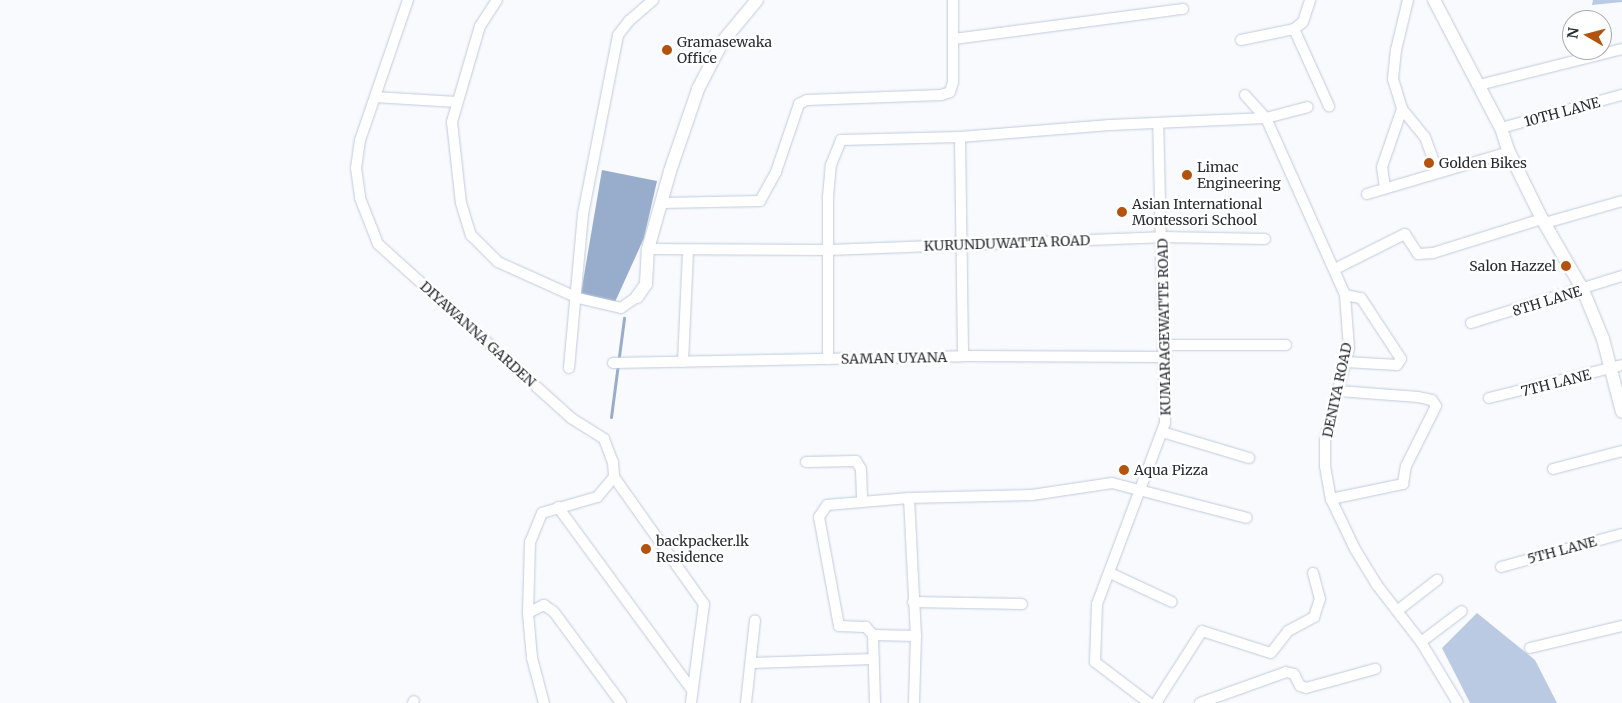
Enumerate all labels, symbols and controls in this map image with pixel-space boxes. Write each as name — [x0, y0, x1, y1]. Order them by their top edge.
north arrow — [1562, 10, 1612, 60]
text: N — [1563, 26, 1583, 40]
place label: Gramasewaka Office — [677, 34, 772, 66]
marker: Gramasewaka Office — [661, 44, 673, 56]
street label: 10TH LANE — [1522, 94, 1602, 130]
place label: Golden Bikes — [1439, 155, 1527, 171]
marker: Golden Bikes — [1423, 157, 1435, 169]
place label: Limac Engineering — [1197, 159, 1281, 192]
marker: Limac Engineering — [1181, 169, 1193, 181]
place label: Asian International Montessori School — [1132, 196, 1262, 228]
marker: Asian International Montessori School — [1116, 206, 1128, 218]
street label: KURUNDUWATTA ROAD — [923, 232, 1091, 254]
street label: KUMARAGEWATTE ROAD — [1154, 238, 1174, 416]
place label: Salon Hazzel — [1469, 258, 1556, 274]
marker: Salon Hazzel — [1560, 260, 1572, 272]
street label: DIYAWANNA GARDEN — [417, 278, 539, 390]
street label: 8TH LANE — [1510, 283, 1584, 319]
street label: DENIYA ROAD — [1319, 341, 1355, 439]
street label: SAMAN UYANA — [841, 349, 947, 367]
street label: 7TH LANE — [1519, 366, 1593, 400]
place label: Aqua Pizza — [1134, 462, 1208, 478]
marker: Aqua Pizza — [1118, 464, 1130, 476]
place label: backpacker.lk Residence — [656, 533, 749, 566]
street label: 5TH LANE — [1526, 533, 1598, 567]
marker: backpacker.lk Residence — [640, 543, 652, 555]

